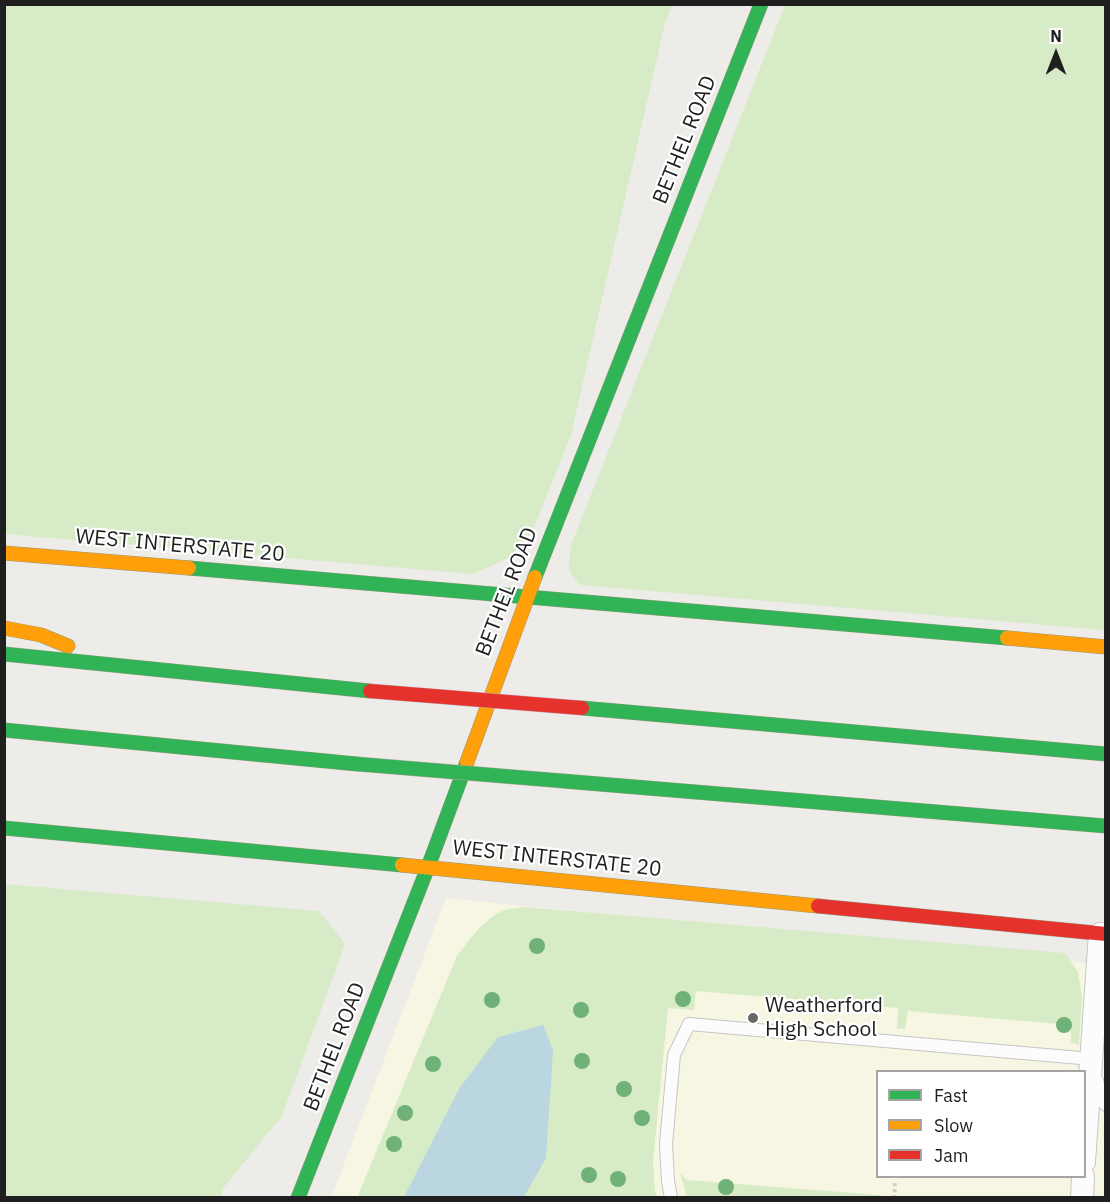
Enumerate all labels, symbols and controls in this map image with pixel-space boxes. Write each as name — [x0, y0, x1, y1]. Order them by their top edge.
north arrow — [1026, 24, 1086, 84]
text: N — [1050, 26, 1062, 46]
street label: BETHEL ROAD — [648, 72, 722, 208]
street label: WEST INTERSTATE 20 — [74, 524, 286, 568]
street label: BETHEL ROAD — [471, 524, 543, 660]
street label: WEST INTERSTATE 20 — [451, 836, 663, 882]
street label: BETHEL ROAD — [299, 979, 371, 1115]
place label: Weatherford High School — [765, 993, 883, 1043]
marker: Weatherford High School — [746, 1011, 760, 1025]
legend — [876, 1070, 1086, 1178]
text: Fast — [934, 1084, 968, 1107]
text: Slow — [934, 1114, 973, 1137]
text: Jam — [934, 1144, 969, 1167]

